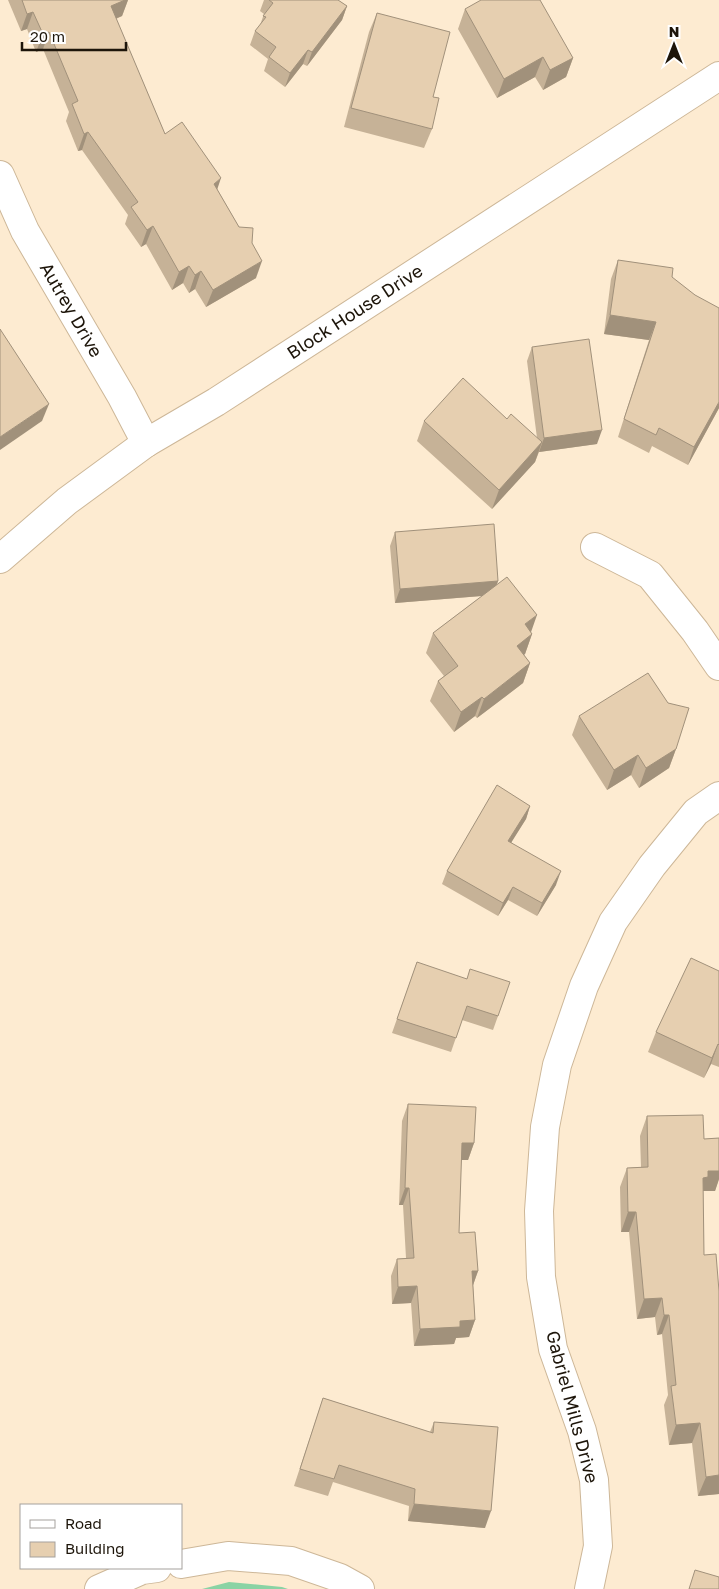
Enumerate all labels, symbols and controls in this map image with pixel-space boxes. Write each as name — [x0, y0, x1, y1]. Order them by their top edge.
scale bar — [22, 20, 126, 52]
north arrow — [649, 20, 699, 70]
text: N — [669, 23, 679, 40]
text: 20 m — [30, 27, 65, 45]
street label: Autrey Drive — [36, 258, 108, 361]
street label: Block House Drive — [282, 259, 426, 363]
street label: Gabriel Mills Drive — [542, 1328, 604, 1485]
legend — [20, 1504, 182, 1569]
text: Road — [65, 1514, 102, 1532]
text: Building — [65, 1539, 125, 1557]

